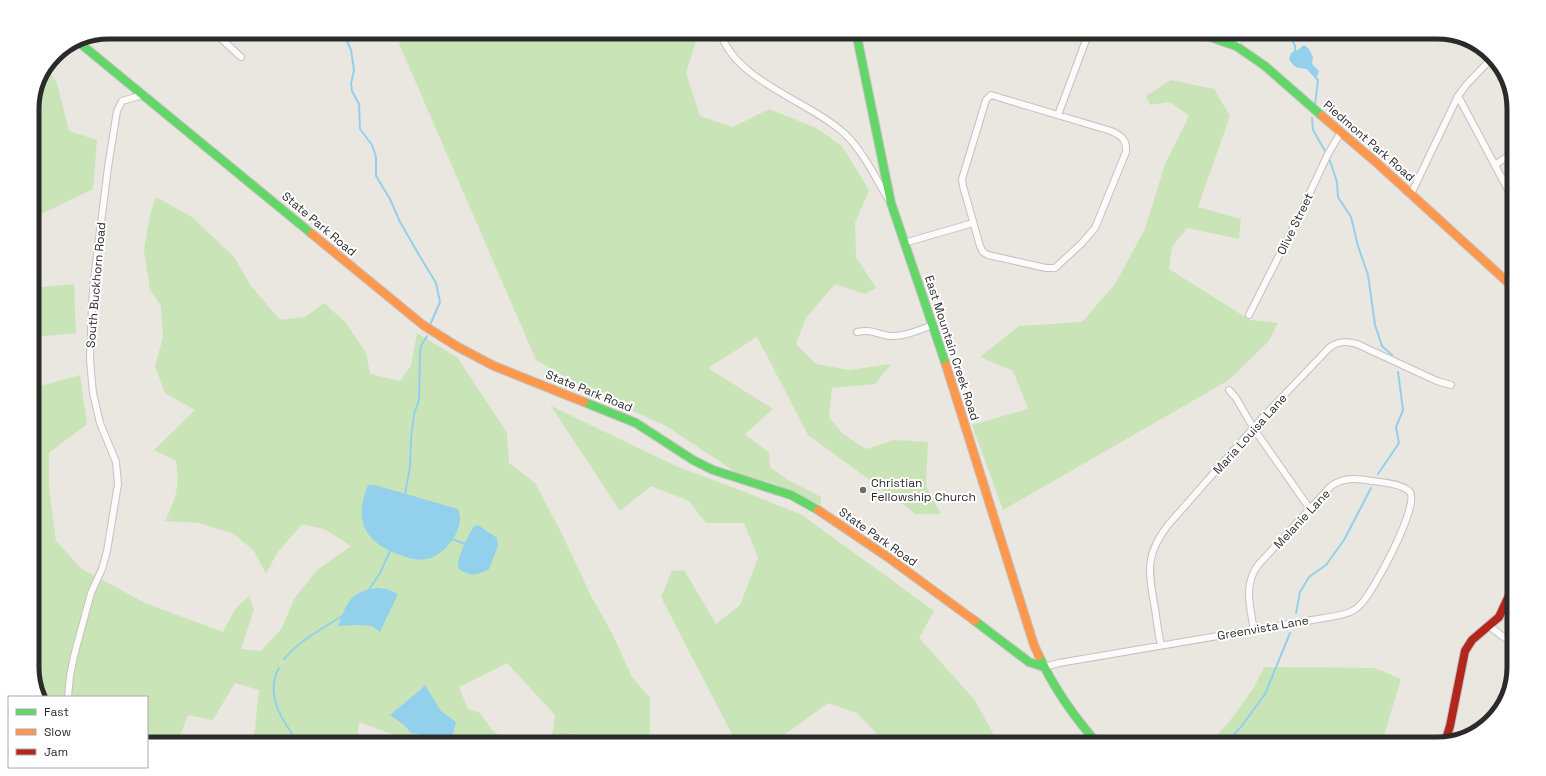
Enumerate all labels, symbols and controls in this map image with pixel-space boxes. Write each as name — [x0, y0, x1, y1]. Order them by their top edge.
street label: Piedmont Park Road — [1320, 97, 1418, 185]
street label: State Park Road — [278, 188, 360, 260]
street label: Olive Street — [1273, 190, 1317, 258]
street label: South Buckhorn Road — [83, 221, 109, 349]
street label: East Mountain Creek Road — [921, 273, 983, 423]
street label: State Park Road — [543, 366, 635, 416]
street label: Maria Louisa Lane — [1210, 390, 1290, 478]
place label: Christian Fellowship Church — [871, 475, 976, 505]
marker: Christian Fellowship Church — [858, 485, 868, 495]
street label: Melanie Lane — [1270, 486, 1334, 552]
street label: State Park Road — [836, 504, 920, 570]
street label: Greenvista Lane — [1216, 612, 1310, 644]
legend — [8, 696, 148, 768]
text: Fast — [44, 704, 69, 720]
text: Slow — [44, 724, 71, 740]
text: Jam — [44, 744, 68, 760]

